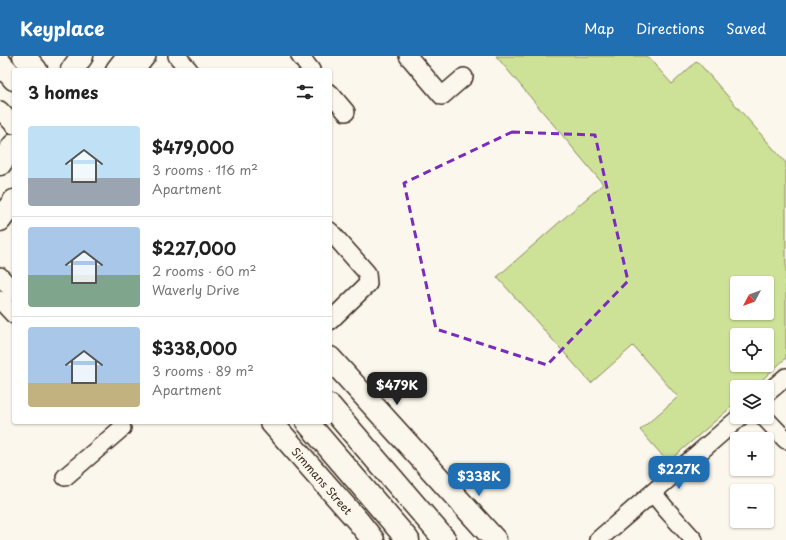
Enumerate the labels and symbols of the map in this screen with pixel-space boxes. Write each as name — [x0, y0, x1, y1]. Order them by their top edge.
north arrow — [730, 276, 774, 320]
pin: $479K — [369, 372, 425, 406]
street label: Simmans Street — [288, 443, 357, 518]
pin: $227K — [651, 456, 707, 490]
pin: $338K — [451, 463, 507, 497]

